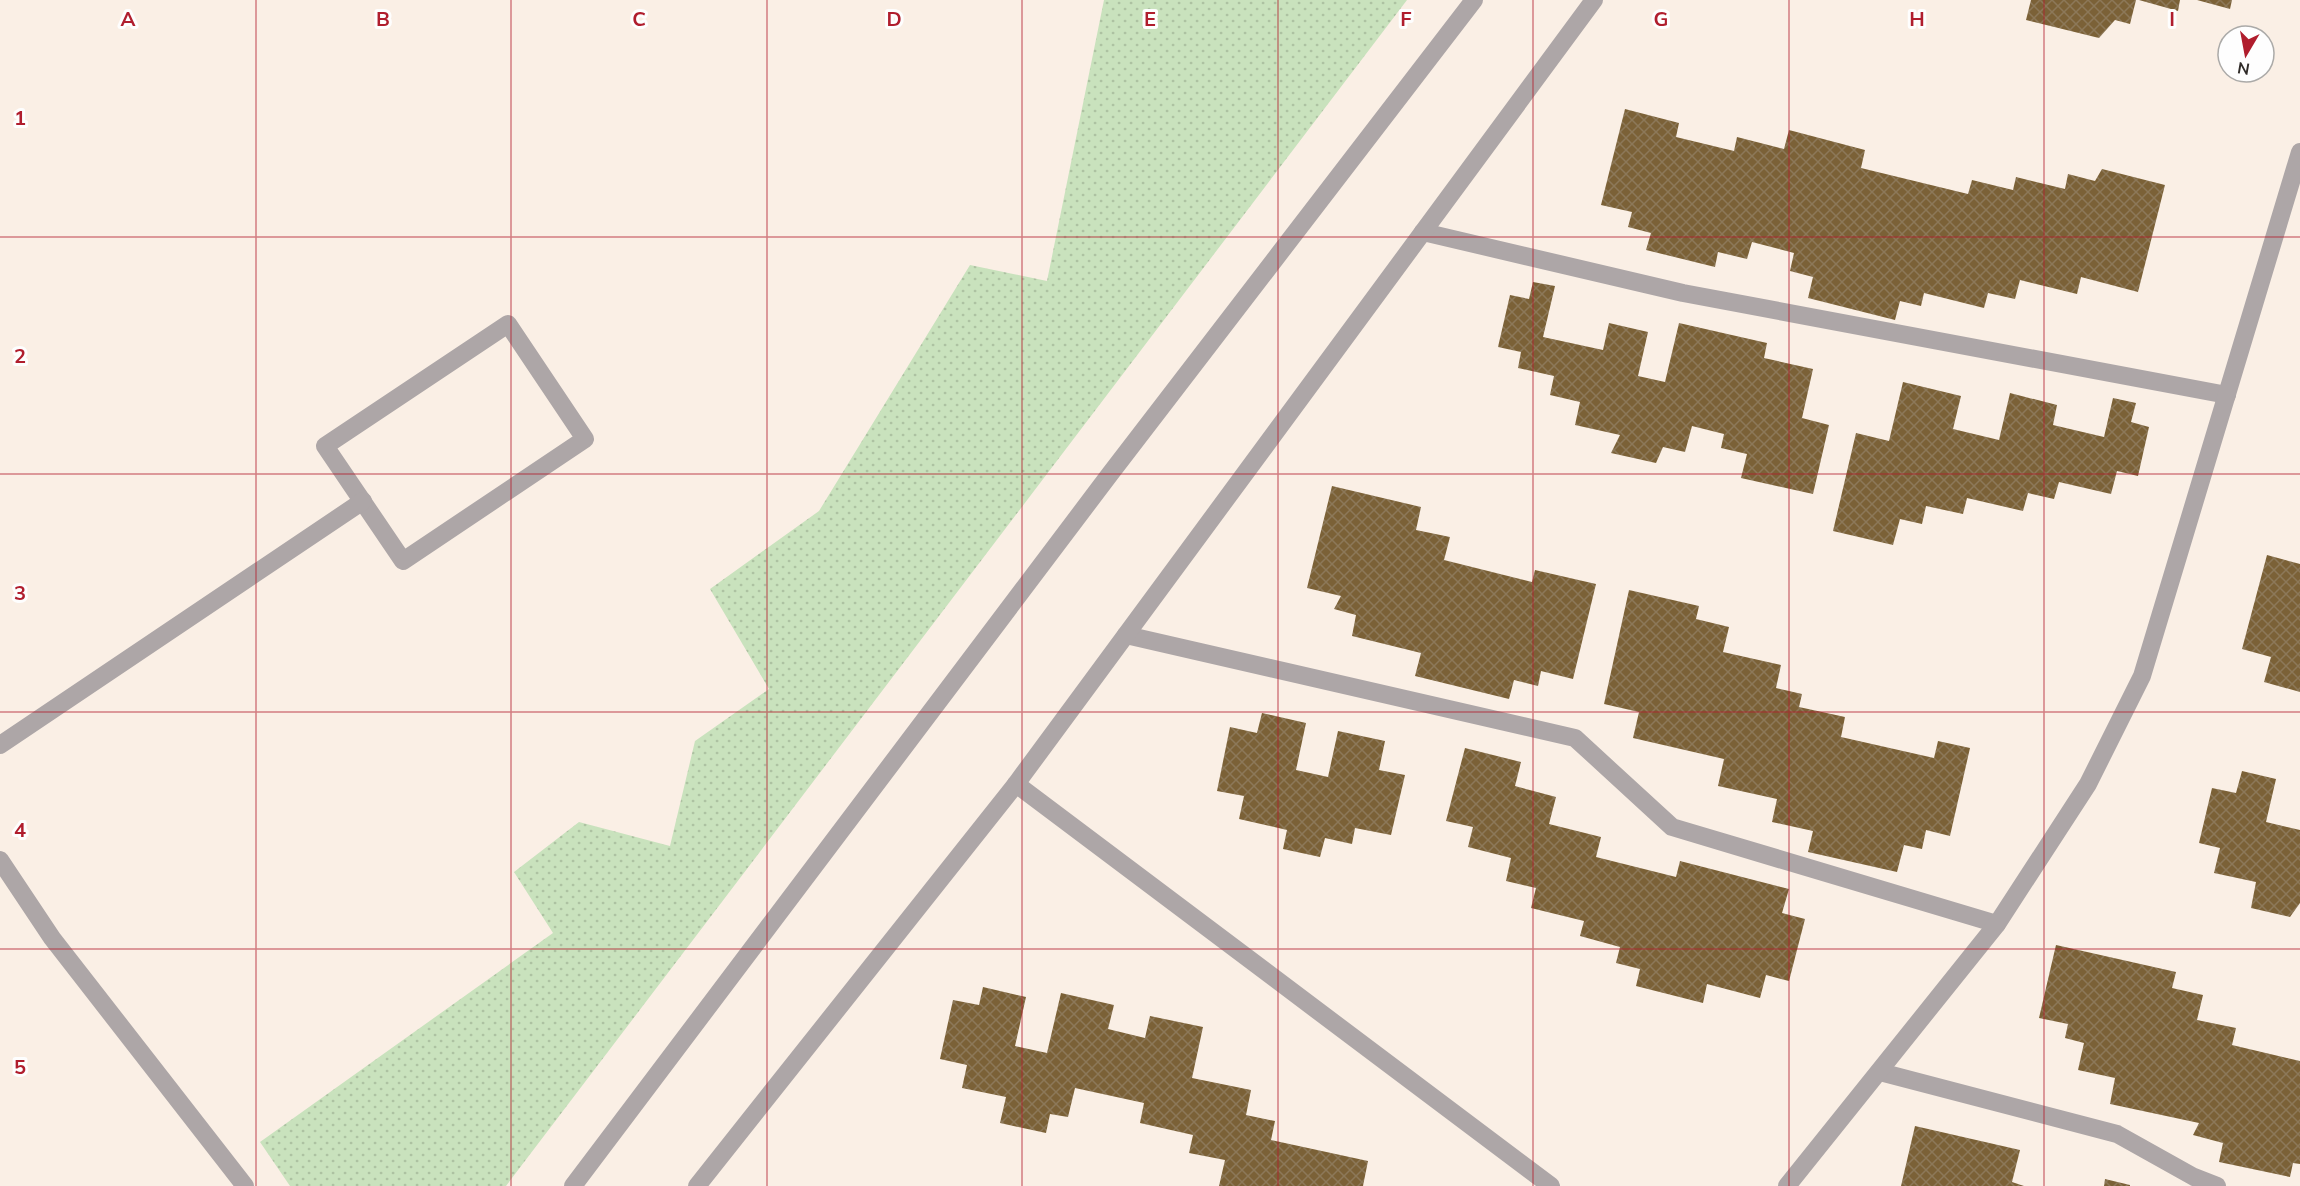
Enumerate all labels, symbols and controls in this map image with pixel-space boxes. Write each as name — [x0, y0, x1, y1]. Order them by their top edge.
text: A — [121, 6, 136, 31]
text: B — [376, 6, 390, 31]
text: C — [632, 6, 646, 31]
text: D — [886, 6, 902, 31]
text: E — [1144, 6, 1156, 31]
text: F — [1400, 6, 1412, 31]
text: G — [1654, 6, 1668, 31]
text: H — [1909, 6, 1925, 31]
text: I — [2169, 6, 2175, 31]
north arrow — [2216, 24, 2276, 84]
text: N — [2236, 58, 2251, 80]
text: 1 — [14, 105, 26, 130]
text: 2 — [14, 343, 26, 368]
text: 3 — [14, 580, 26, 605]
text: 4 — [14, 817, 26, 842]
text: 5 — [14, 1054, 26, 1079]

